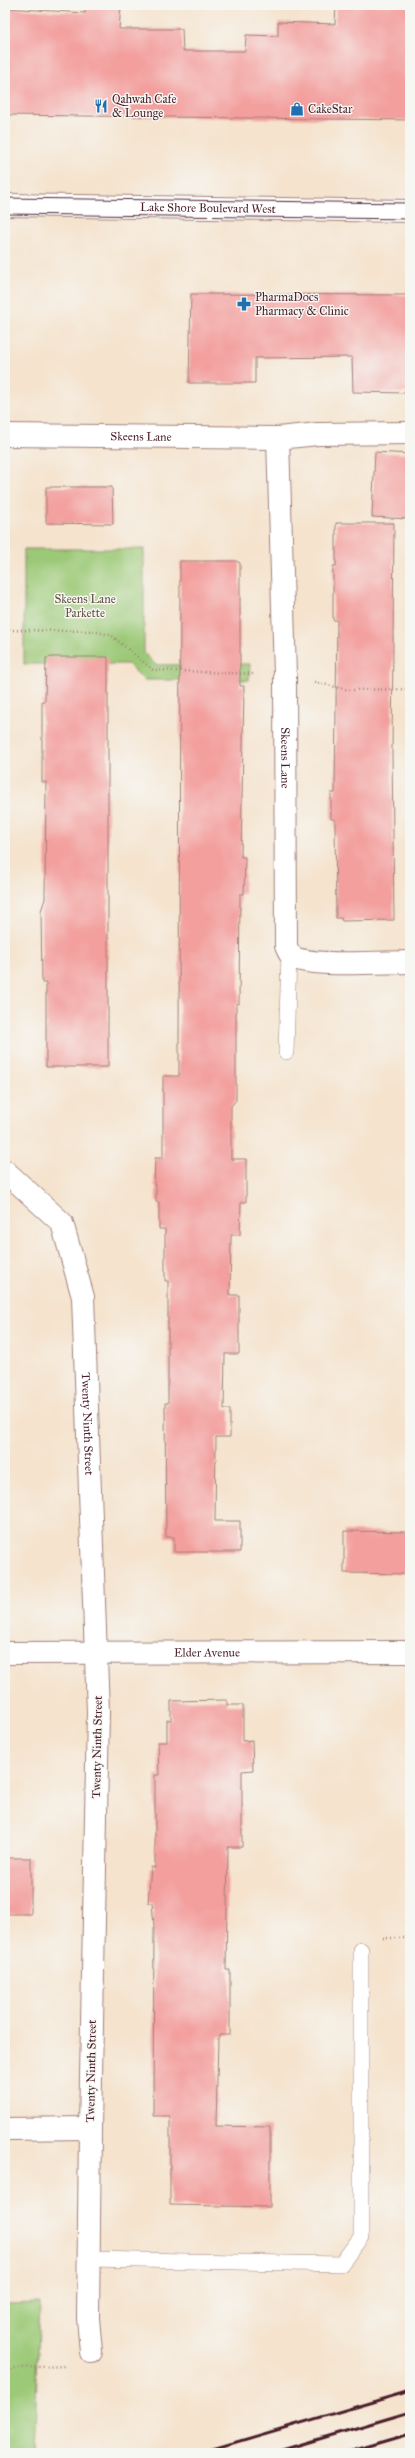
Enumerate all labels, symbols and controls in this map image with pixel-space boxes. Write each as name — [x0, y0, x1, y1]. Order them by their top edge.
place label: Qahwah Cafe & Lounge — [112, 92, 176, 121]
restaurant icon: Qahwah Cafe & Lounge — [93, 98, 109, 114]
shop icon: CakeStar — [289, 101, 305, 117]
place label: CakeStar — [308, 102, 353, 116]
street label: Lake Shore Boulevard West — [140, 200, 277, 216]
place label: PharmaDocs Pharmacy & Clinic — [255, 290, 349, 318]
pharmacy icon: PharmaDocs Pharmacy & Clinic — [236, 296, 252, 312]
street label: Skeens Lane — [110, 429, 172, 444]
park label: Skeens Lane Parkette — [54, 592, 116, 620]
street label: Skeens Lane — [278, 727, 292, 789]
street label: Twenty Ninth Street — [79, 1372, 96, 1476]
street label: Elder Avenue — [174, 1645, 240, 1660]
street label: Twenty Ninth Street — [89, 1695, 105, 1799]
street label: Twenty Ninth Street — [83, 2019, 99, 2123]

